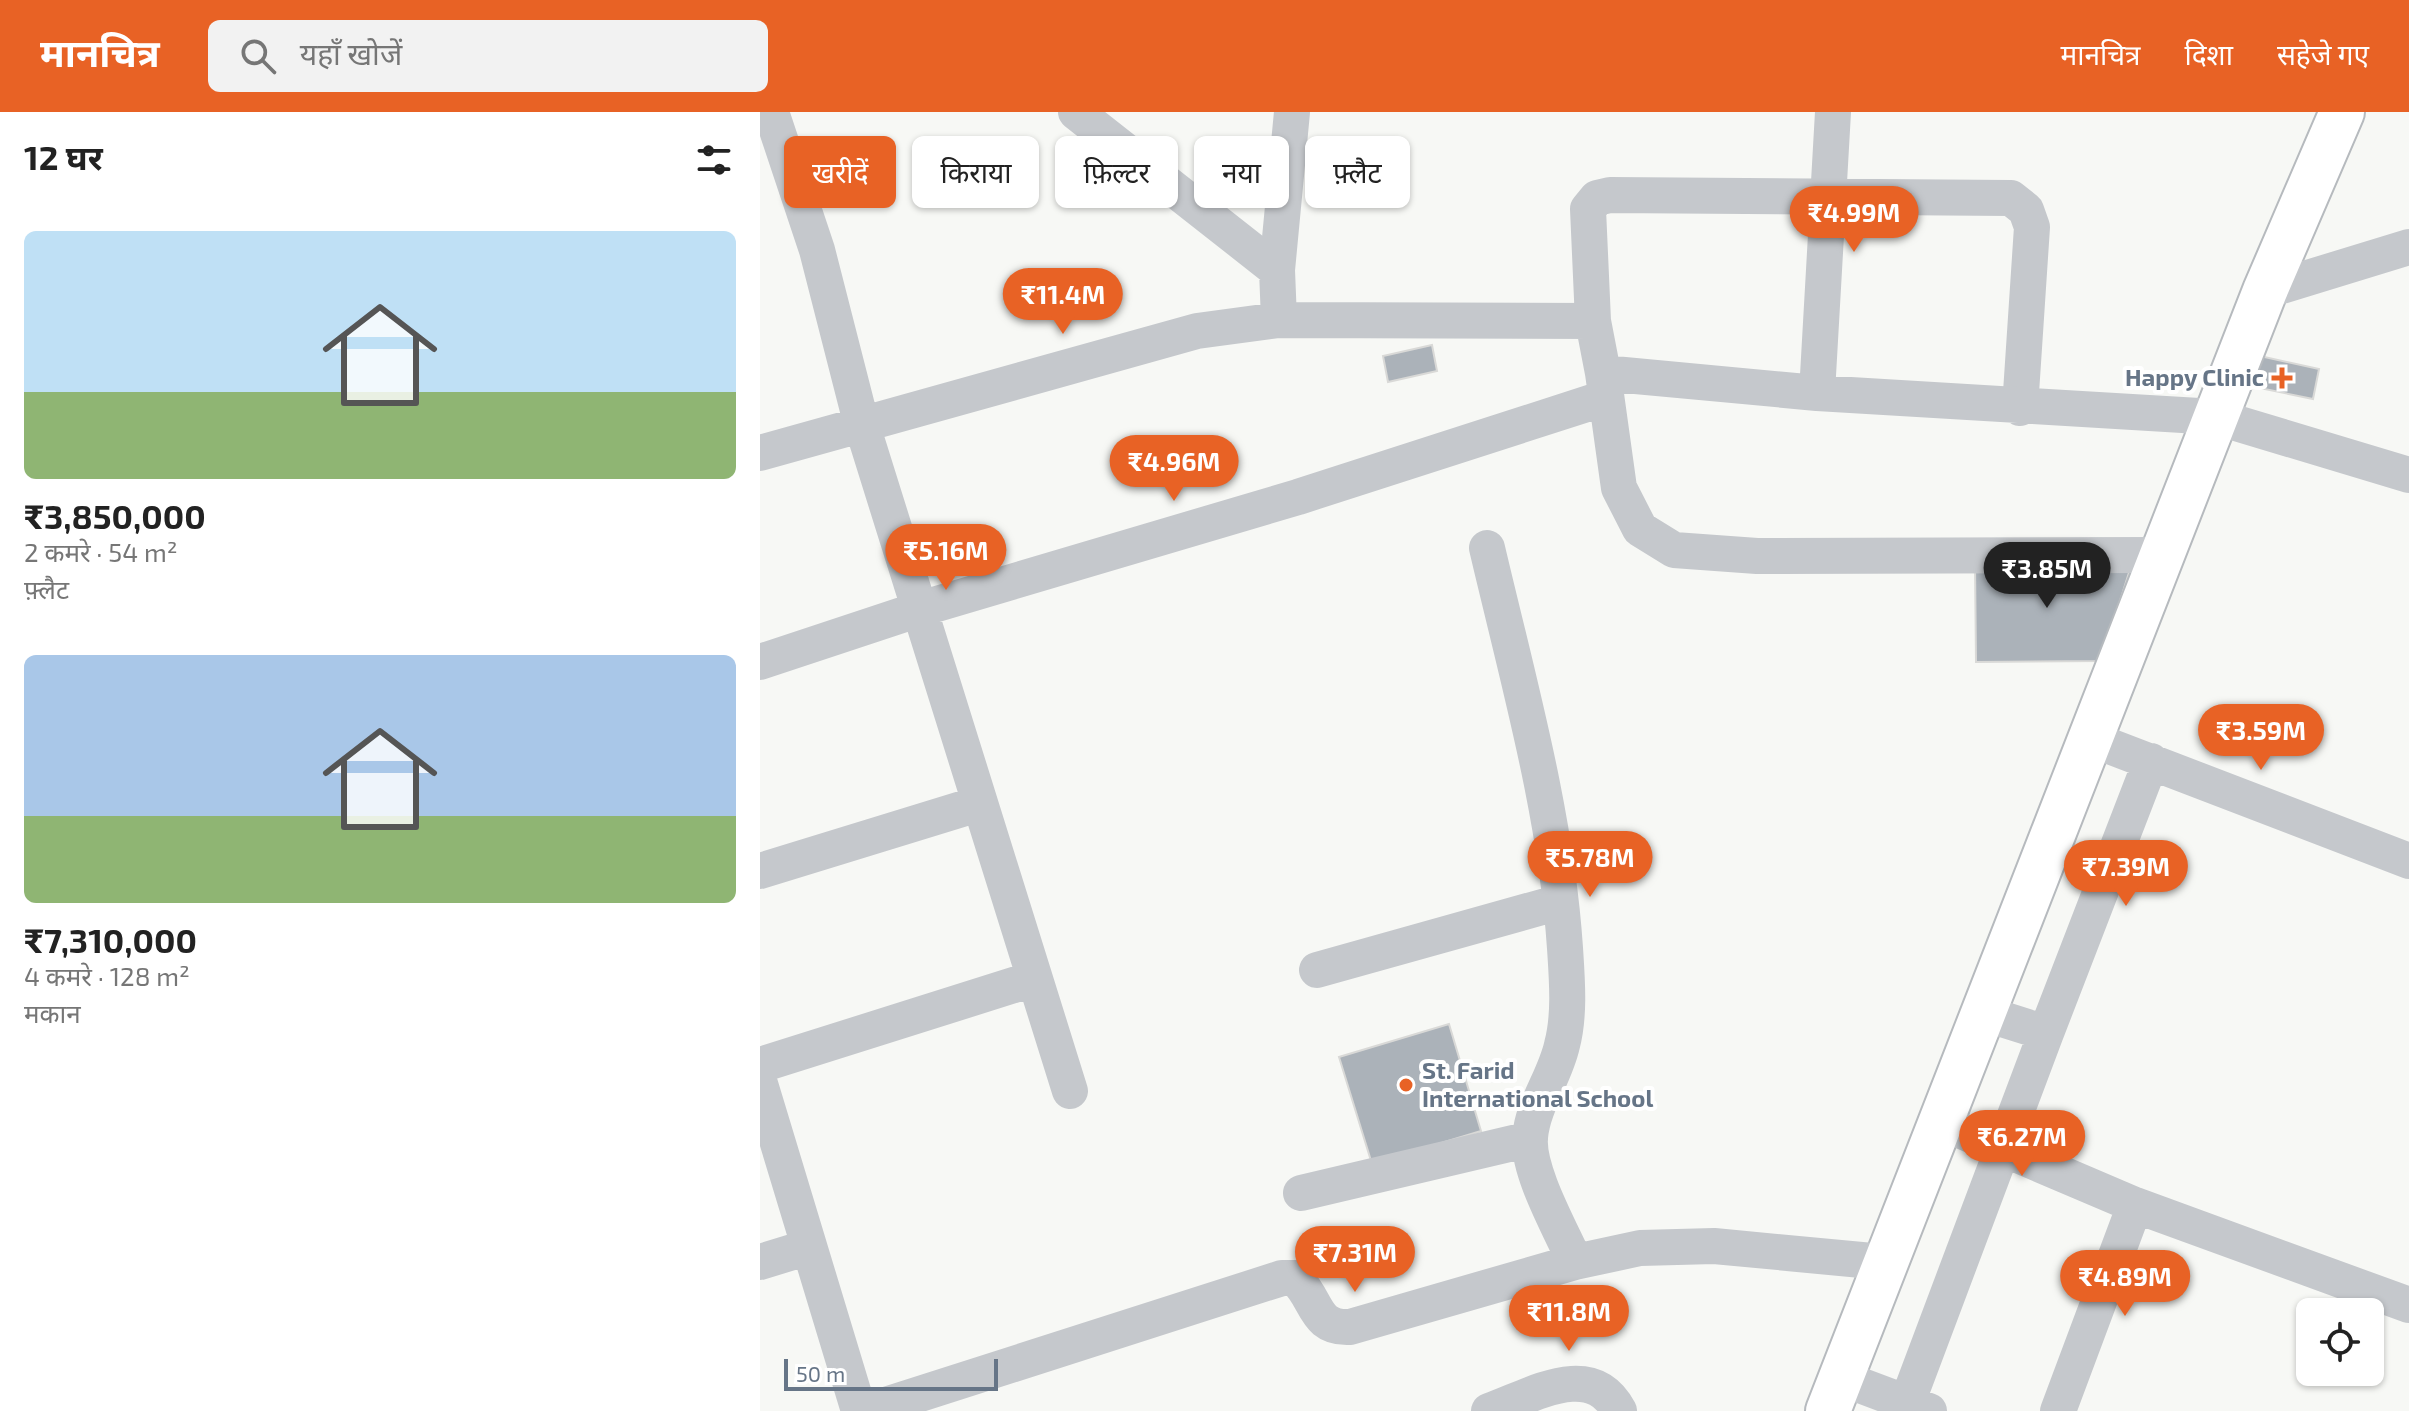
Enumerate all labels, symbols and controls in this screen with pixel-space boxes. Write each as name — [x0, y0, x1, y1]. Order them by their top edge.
search box — [208, 20, 768, 92]
text: मानचित्र — [40, 29, 160, 75]
icon: search — [236, 34, 280, 78]
text: यहाँ खोजें — [300, 35, 402, 71]
text: मानचित्र — [2060, 37, 2141, 71]
text: दिशा — [2185, 37, 2233, 71]
text: सहेजे गए — [2277, 37, 2369, 71]
text: 12 घर — [24, 136, 103, 177]
chip: खरीदें — [784, 136, 896, 208]
chip: किराया — [912, 136, 1039, 208]
chip: फ़िल्टर — [1055, 136, 1178, 208]
chip: नया — [1194, 136, 1289, 208]
chip: फ़्लैट — [1305, 136, 1410, 208]
icon: filters — [692, 138, 736, 182]
pin: ₹4.99M — [1789, 186, 1919, 254]
text: ₹4.99M — [1808, 196, 1900, 227]
pin: ₹11.4M — [998, 268, 1128, 336]
text: ₹11.4M — [1021, 278, 1105, 309]
icon: home — [308, 283, 452, 427]
place label: Happy Clinic — [2125, 362, 2264, 391]
marker: Happy Clinic — [2271, 367, 2293, 389]
pin: ₹4.96M — [1109, 435, 1239, 503]
text: ₹4.96M — [1128, 445, 1220, 476]
text: ₹3,850,000 — [24, 495, 206, 536]
pin: ₹5.16M — [881, 524, 1011, 592]
text: ₹5.16M — [903, 534, 989, 565]
text: 2 कमरे · 54 m² — [24, 536, 178, 567]
pin: ₹3.85M — [1982, 542, 2112, 610]
text: ₹3.85M — [2002, 552, 2092, 583]
text: फ़्लैट — [24, 573, 69, 604]
pin: ₹3.59M — [2196, 704, 2326, 772]
icon: home — [308, 707, 452, 851]
text: ₹3.59M — [2216, 714, 2306, 745]
pin: ₹5.78M — [1525, 831, 1655, 899]
pin: ₹7.39M — [2061, 840, 2191, 908]
text: ₹5.78M — [1546, 841, 1634, 872]
text: ₹7.39M — [2082, 850, 2170, 881]
text: ₹7,310,000 — [24, 919, 197, 960]
text: 4 कमरे · 128 m² — [24, 960, 190, 991]
text: मकान — [24, 997, 81, 1028]
place label: St. Farid International School — [1422, 1055, 1653, 1112]
marker: St. Farid International School — [1397, 1076, 1415, 1094]
pin: ₹6.27M — [1957, 1110, 2087, 1178]
text: ₹6.27M — [1977, 1120, 2067, 1151]
pin: ₹7.31M — [1290, 1226, 1420, 1294]
text: ₹7.31M — [1313, 1236, 1397, 1267]
pin: ₹4.89M — [2060, 1250, 2190, 1318]
text: ₹4.89M — [2078, 1260, 2172, 1291]
pin: ₹11.8M — [1504, 1285, 1634, 1353]
text: ₹11.8M — [1527, 1295, 1611, 1326]
map controls — [2296, 1298, 2384, 1386]
button: locate — [2296, 1298, 2384, 1386]
scale bar — [784, 1355, 998, 1391]
text: 50 m — [796, 1360, 845, 1386]

